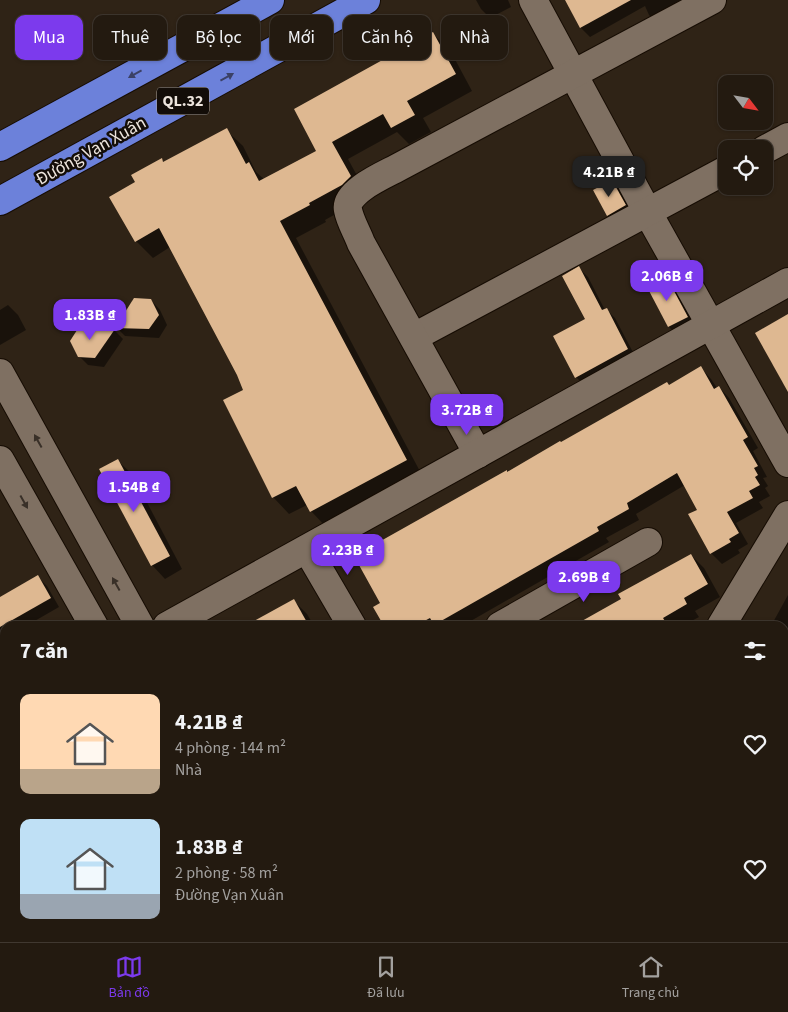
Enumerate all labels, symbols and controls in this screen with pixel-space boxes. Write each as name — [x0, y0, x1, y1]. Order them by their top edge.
chip: Mua — [15, 15, 83, 60]
chip: Thuê — [93, 15, 167, 60]
chip: Bộ lọc — [177, 15, 260, 60]
chip: Mới — [270, 15, 333, 60]
chip: Căn hộ — [343, 15, 431, 60]
chip: Nhà — [441, 15, 508, 60]
one-way arrow — [128, 69, 142, 78]
one-way arrow — [220, 72, 233, 81]
north arrow — [718, 75, 772, 130]
map controls — [718, 75, 773, 195]
road number: QL.32 — [157, 88, 209, 114]
street label: Đường Vạn Xuân — [31, 110, 151, 192]
button: locate — [718, 140, 773, 195]
pin: 4.21B ₫ — [563, 156, 655, 198]
text: 4.21B ₫ — [583, 161, 635, 183]
pin: 2.06B ₫ — [621, 260, 713, 302]
text: 2.06B ₫ — [641, 265, 693, 287]
pin: 1.83B ₫ — [44, 298, 136, 341]
text: 1.83B ₫ — [64, 304, 116, 326]
pin: 3.72B ₫ — [421, 394, 513, 436]
text: 3.72B ₫ — [441, 399, 493, 421]
one-way arrow — [33, 435, 42, 448]
pin: 1.54B ₫ — [88, 470, 180, 513]
text: 1.54B ₫ — [108, 476, 160, 498]
one-way arrow — [20, 495, 28, 509]
pin: 2.23B ₫ — [302, 534, 394, 576]
text: 2.23B ₫ — [322, 539, 374, 561]
pin: 2.69B ₫ — [538, 560, 630, 603]
text: 2.69B ₫ — [558, 566, 610, 588]
one-way arrow — [112, 577, 121, 590]
text: 7 căn — [20, 636, 68, 666]
icon: filters — [741, 637, 769, 665]
text: 4.21B ₫ — [175, 707, 243, 737]
icon: home — [60, 714, 120, 774]
icon: heart — [741, 730, 769, 758]
text: 4 phòng · 144 m² — [175, 737, 286, 759]
text: Nhà — [175, 759, 202, 781]
text: 1.83B ₫ — [175, 832, 243, 862]
icon: home — [60, 839, 120, 899]
icon: heart — [741, 855, 769, 883]
text: 2 phòng · 58 m² — [175, 862, 278, 884]
text: Đường Vạn Xuân — [175, 884, 284, 906]
tab: Bản đồ — [109, 953, 150, 1003]
tab: Đã lưu — [367, 953, 405, 1003]
tab: Trang chủ — [622, 953, 679, 1003]

